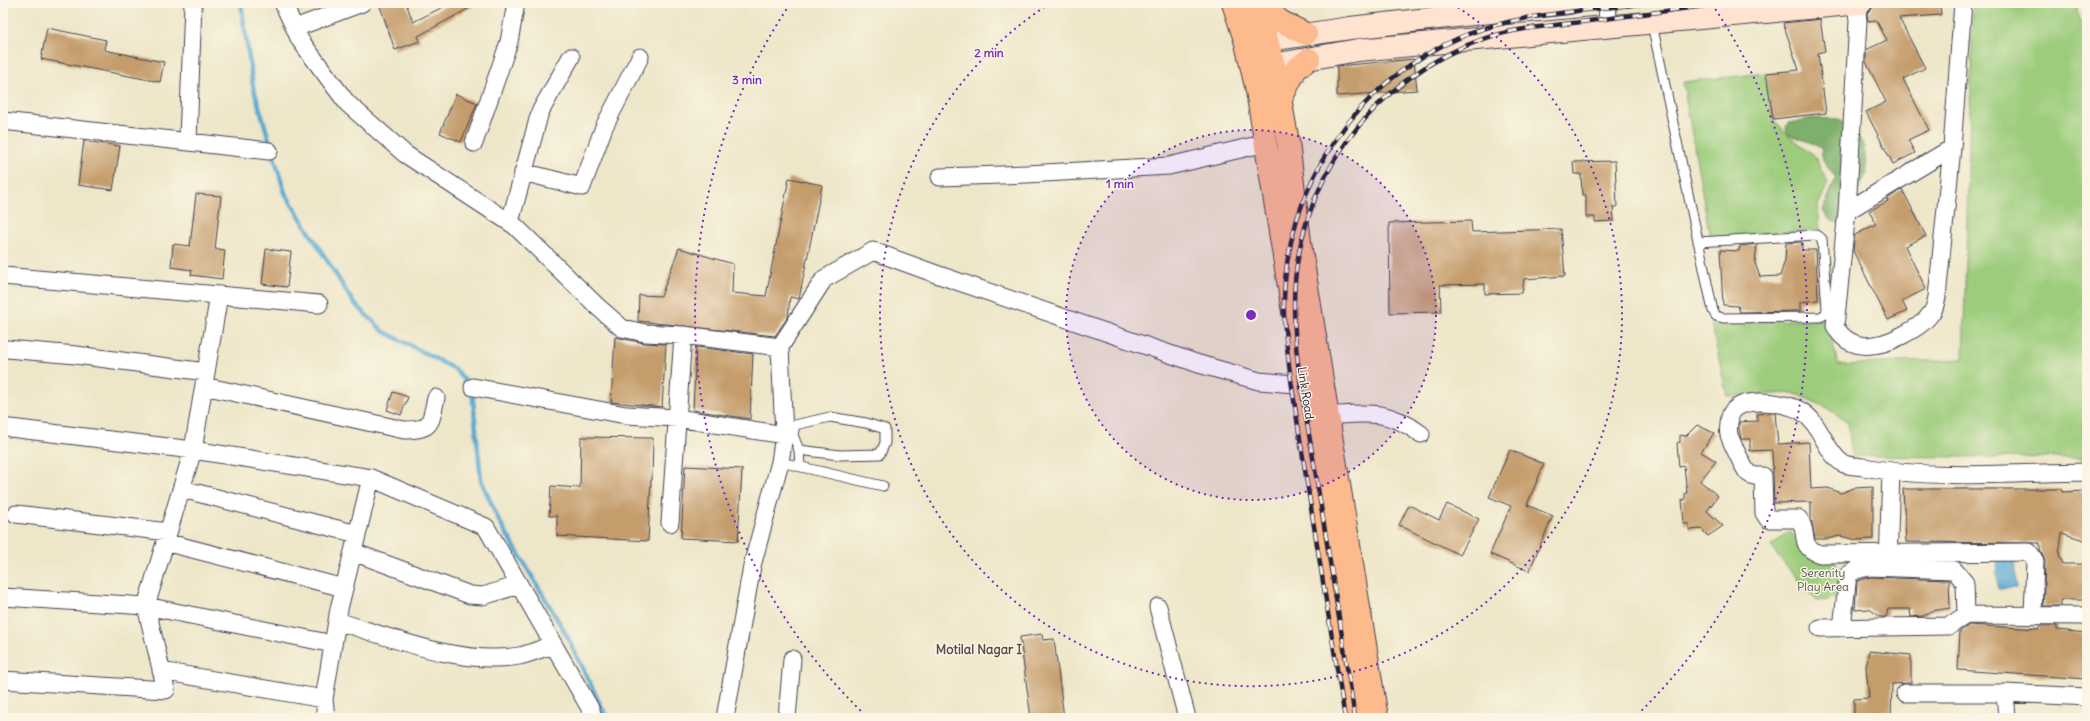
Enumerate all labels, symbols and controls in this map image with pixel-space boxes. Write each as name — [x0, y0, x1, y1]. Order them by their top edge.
text: 2 min — [974, 45, 1004, 60]
text: 3 min — [732, 72, 762, 87]
text: 1 min — [1106, 176, 1134, 191]
centre of rings — [1244, 308, 1258, 322]
street label: Link Road — [1294, 366, 1318, 420]
park label: Serenity Play Area — [1797, 565, 1849, 594]
district label: Motilal Nagar I — [936, 641, 1022, 658]

